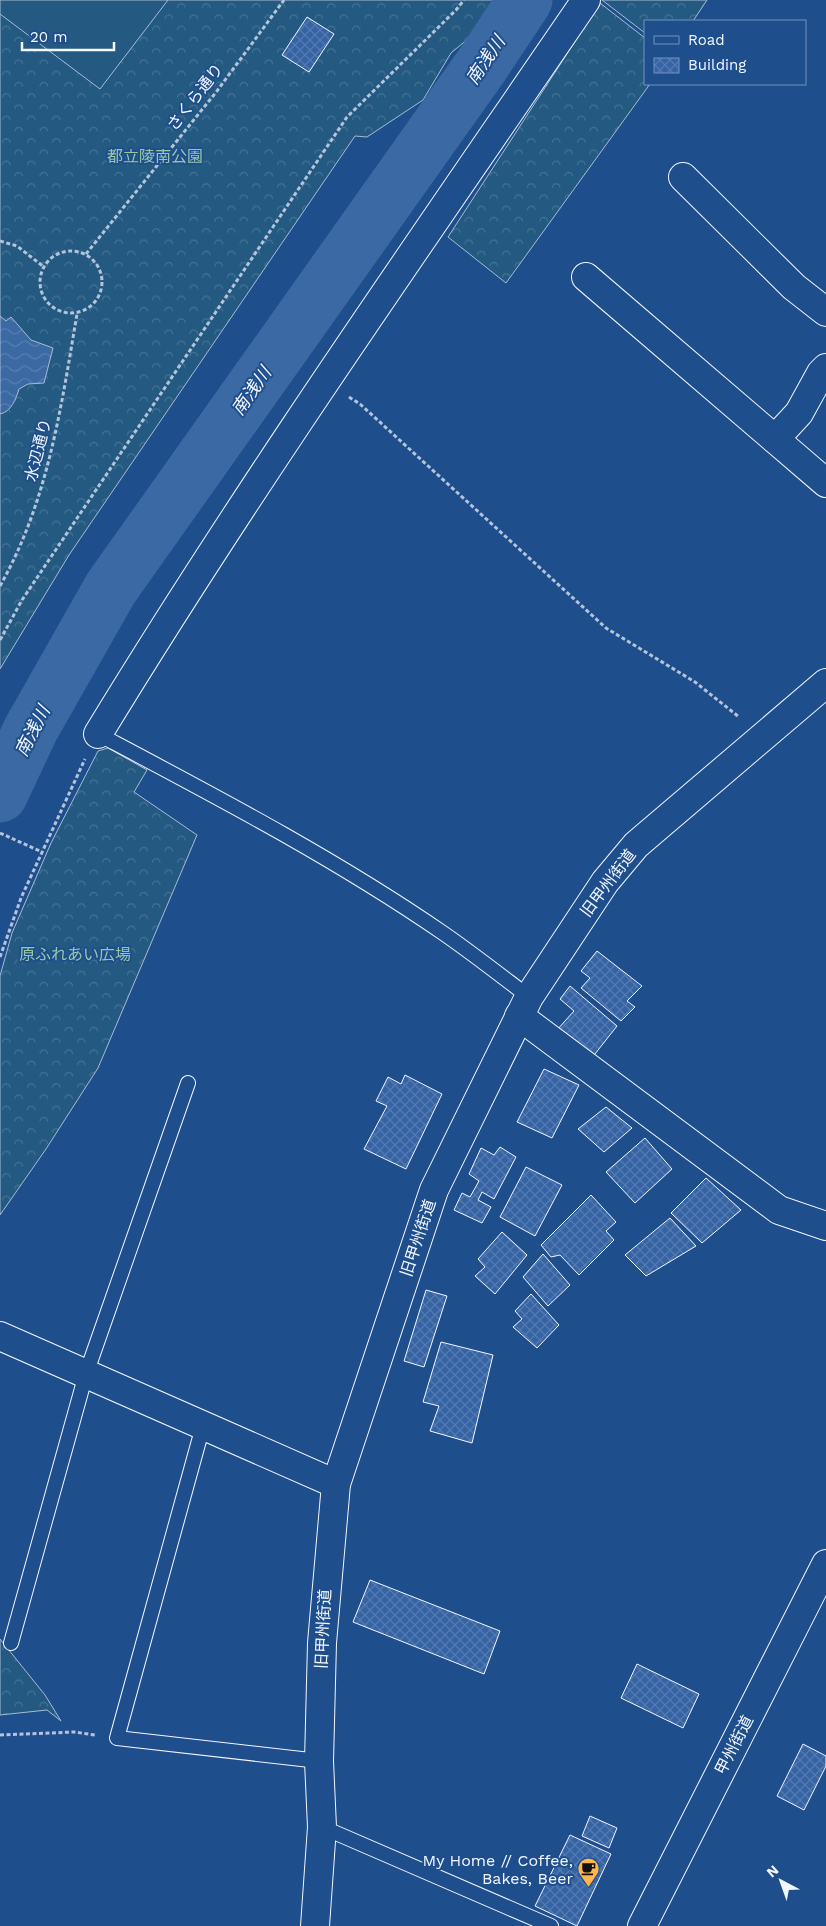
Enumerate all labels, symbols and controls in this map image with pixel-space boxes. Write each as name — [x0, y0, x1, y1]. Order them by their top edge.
scale bar — [22, 20, 115, 52]
legend — [644, 20, 806, 85]
text: 20 m — [30, 28, 68, 46]
water label: 南浅川 — [461, 30, 510, 88]
text: Road — [688, 31, 725, 49]
text: Building — [688, 56, 746, 74]
street label: さくら通り — [163, 60, 227, 134]
park label: 都立陵南公園 — [107, 147, 203, 166]
water label: 南浅川 — [227, 361, 276, 419]
street label: 水辺通り — [21, 417, 55, 483]
water label: 南浅川 — [10, 700, 55, 760]
street label: 旧甲州街道 — [576, 845, 640, 921]
park label: 原ふれあい広場 — [19, 945, 131, 964]
street label: 旧甲州街道 — [397, 1197, 439, 1279]
street label: 旧甲州街道 — [311, 1589, 335, 1669]
street label: 甲州街道 — [711, 1712, 757, 1778]
place label: My Home // Coffee, Bakes, Beer — [423, 1851, 573, 1888]
north arrow — [756, 1856, 806, 1906]
cafe icon: My Home // Coffee, Bakes, Beer — [577, 1857, 601, 1888]
text: N — [763, 1862, 782, 1881]

